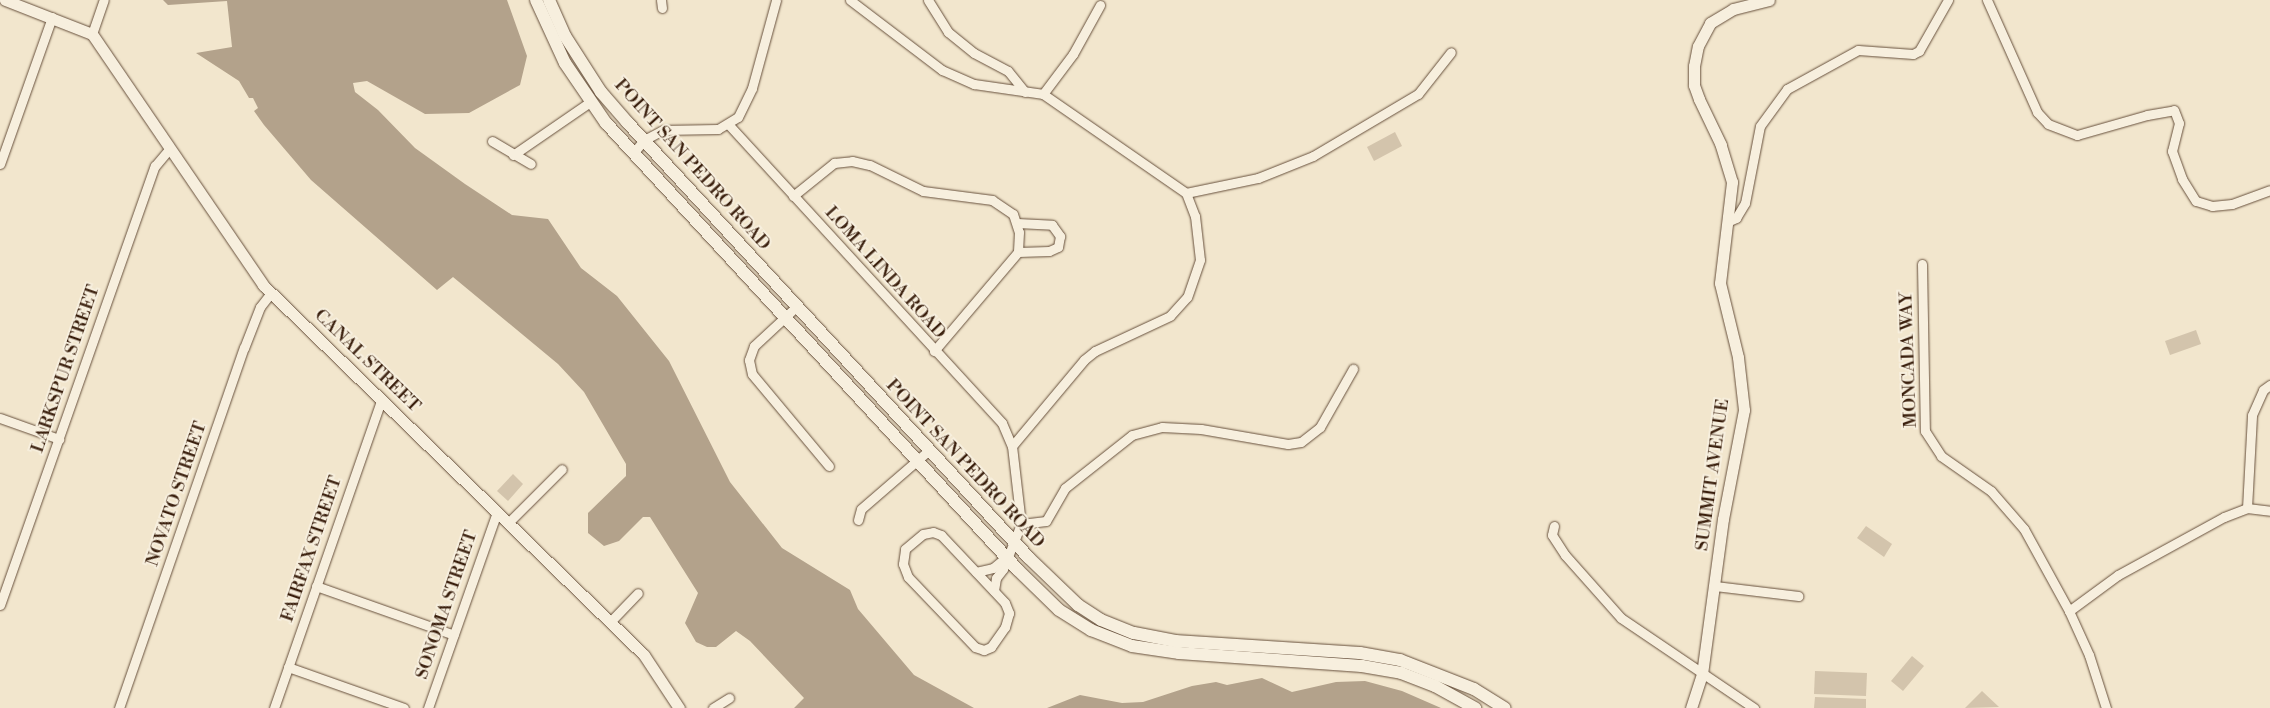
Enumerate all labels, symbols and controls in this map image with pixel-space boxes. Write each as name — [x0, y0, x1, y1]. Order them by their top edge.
street label: POINT SAN PEDRO ROAD — [609, 75, 775, 255]
street label: LOMA LINDA ROAD — [820, 202, 950, 344]
street label: LARKSPUR STREET — [27, 282, 105, 456]
street label: MONCADA WAY — [1896, 292, 1922, 428]
street label: CANAL STREET — [309, 305, 425, 417]
street label: POINT SAN PEDRO ROAD — [881, 375, 1049, 553]
street label: SUMMIT AVENUE — [1692, 398, 1734, 552]
street label: NOVATO STREET — [142, 419, 212, 569]
street label: FAIRFAX STREET — [277, 473, 347, 625]
street label: SONOMA STREET — [411, 528, 483, 682]

